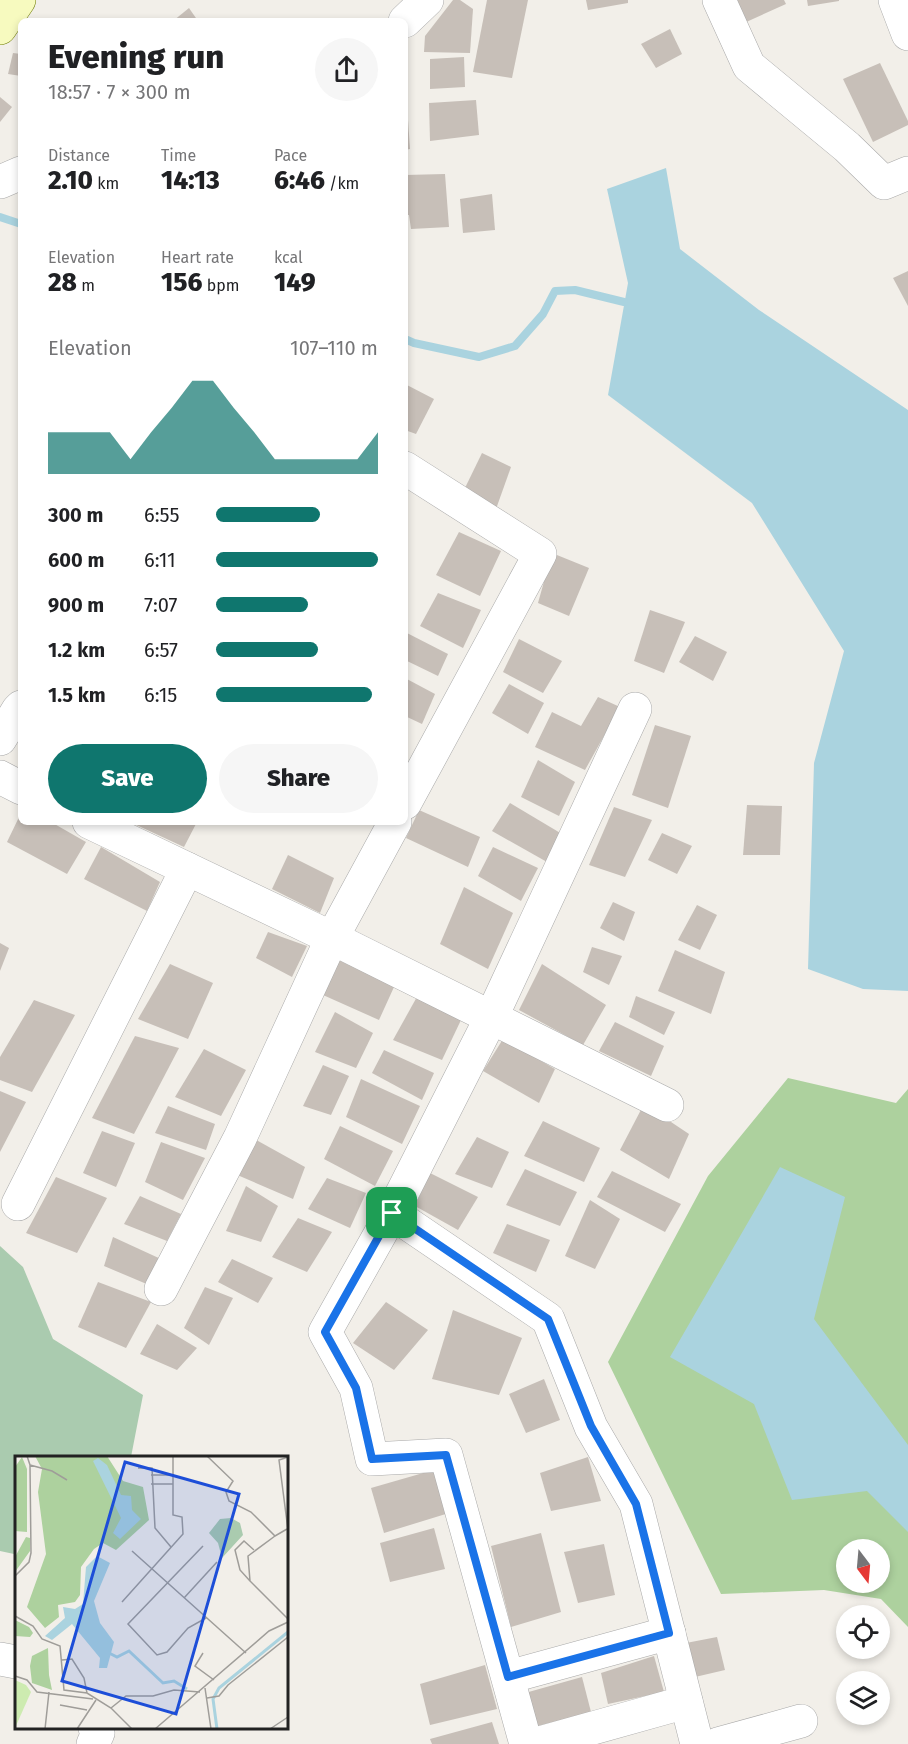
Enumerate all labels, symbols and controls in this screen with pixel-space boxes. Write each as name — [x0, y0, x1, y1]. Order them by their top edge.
text: Evening run — [48, 37, 224, 77]
button: share — [315, 38, 378, 101]
text: 18:57 · 7 × 300 m — [48, 80, 191, 104]
text: Distance — [48, 146, 110, 165]
text: Time — [161, 146, 196, 165]
text: Pace — [274, 146, 307, 165]
text: 2.10 — [48, 165, 93, 196]
text: 14:13 — [161, 165, 220, 196]
text: 6:46 — [274, 165, 325, 196]
text: km — [93, 174, 119, 193]
text: /km — [325, 174, 359, 193]
text: Elevation — [48, 248, 115, 267]
text: Heart rate — [161, 248, 234, 267]
text: kcal — [274, 248, 303, 267]
text: 28 — [48, 267, 77, 298]
text: 156 — [161, 267, 202, 298]
text: 149 — [274, 267, 316, 298]
text: m — [77, 276, 95, 295]
text: bpm — [202, 276, 239, 295]
text: Elevation — [48, 336, 132, 360]
text: 107–110 m — [290, 336, 378, 360]
text: 300 m — [48, 503, 103, 527]
text: 6:55 — [144, 503, 179, 527]
text: 600 m — [48, 548, 104, 572]
text: 6:11 — [144, 548, 176, 572]
text: 900 m — [48, 593, 104, 617]
text: 7:07 — [144, 593, 177, 617]
text: 1.2 km — [48, 638, 105, 662]
text: 6:57 — [144, 638, 178, 662]
text: 1.5 km — [48, 683, 106, 707]
text: 6:15 — [144, 683, 177, 707]
button: Save — [48, 744, 207, 813]
button: Share — [219, 744, 378, 813]
pin — [366, 1187, 417, 1238]
icon: arrive — [375, 1196, 408, 1229]
inset map — [15, 1456, 288, 1729]
north arrow — [836, 1539, 890, 1593]
map controls — [836, 1539, 890, 1725]
button: locate — [836, 1605, 890, 1659]
button: layers — [836, 1671, 890, 1725]

